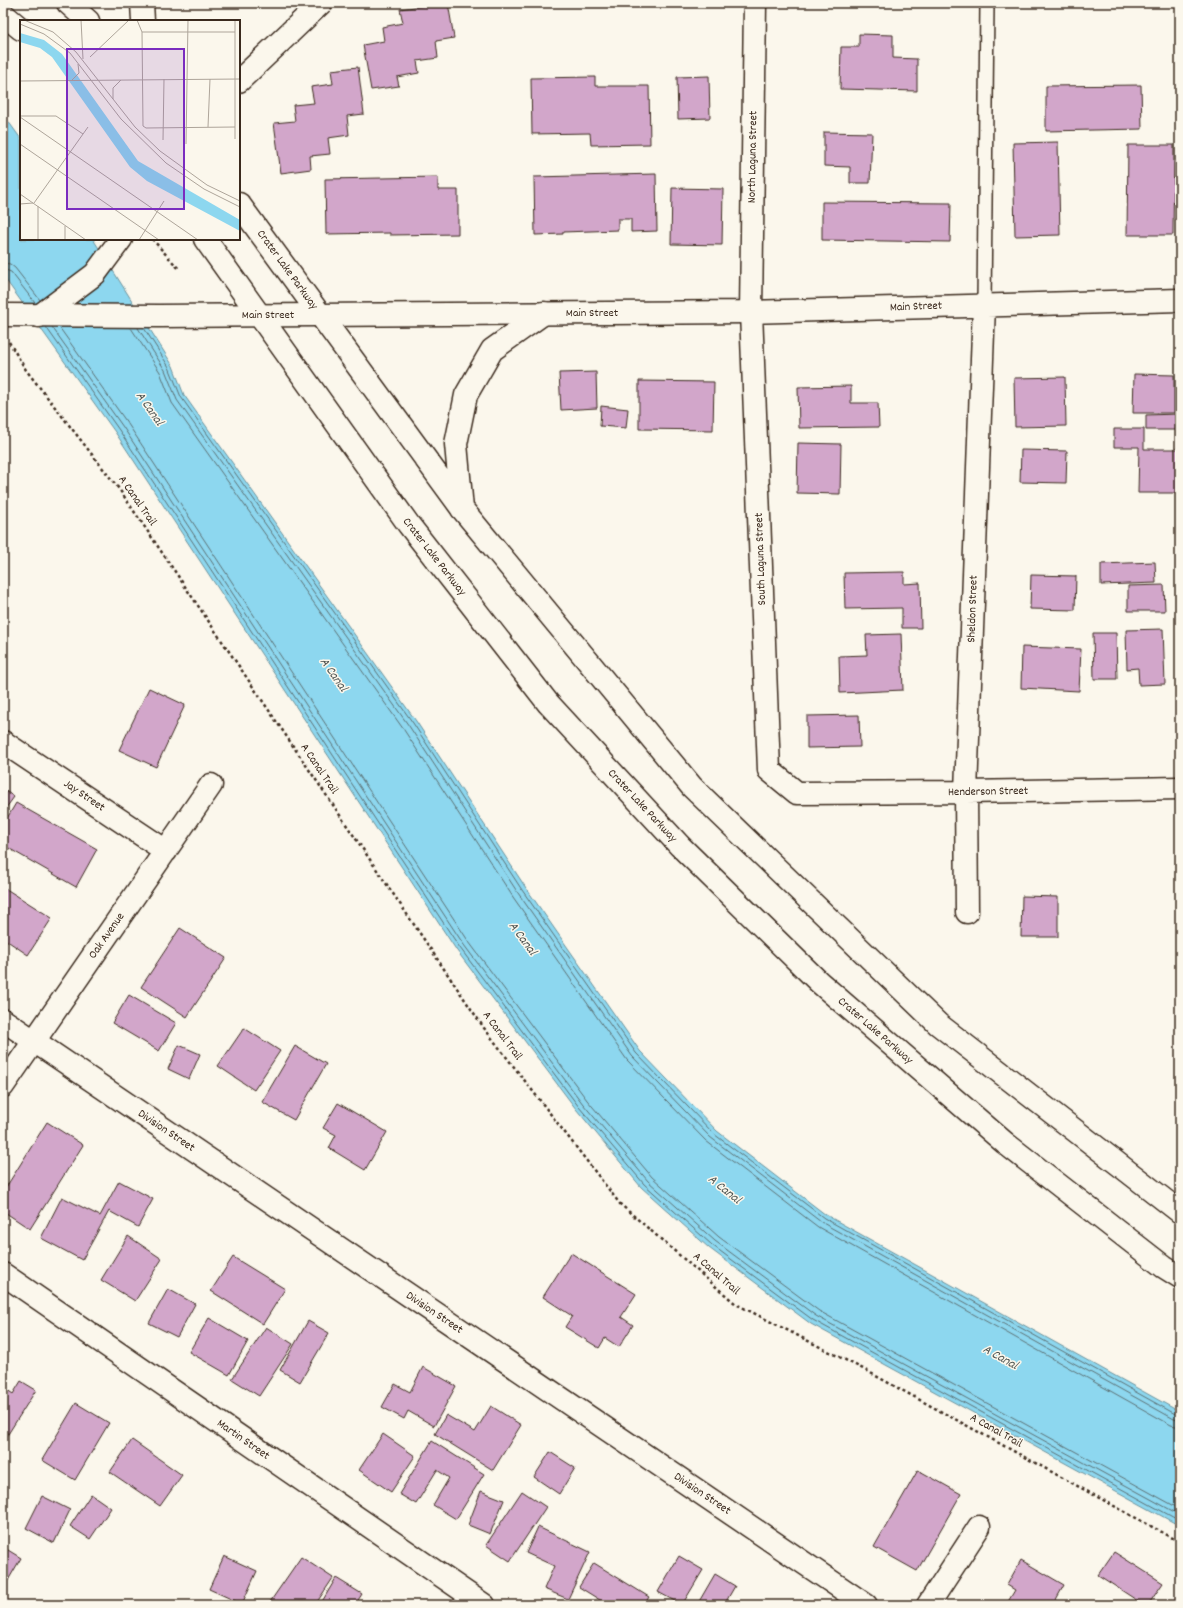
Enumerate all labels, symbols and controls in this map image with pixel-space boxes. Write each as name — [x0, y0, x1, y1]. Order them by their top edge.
inset map — [20, 20, 240, 240]
street label: North Laguna Street — [744, 110, 762, 203]
street label: Crater Lake Parkway — [252, 227, 322, 314]
street label: Main Street — [890, 298, 943, 316]
street label: Main Street — [566, 305, 619, 322]
street label: Main Street — [242, 307, 295, 324]
water label: A Canal — [130, 388, 168, 431]
street label: A Canal Trail — [114, 473, 161, 530]
street label: South Laguna Street — [751, 512, 771, 606]
street label: Crater Lake Parkway — [398, 514, 471, 601]
street label: Sheldon Street — [963, 574, 983, 643]
water label: A Canal — [314, 654, 352, 697]
street label: A Canal Trail — [296, 740, 342, 798]
street label: Crater Lake Parkway — [603, 765, 681, 847]
street label: Jay Street — [60, 776, 109, 816]
street label: Henderson Street — [948, 783, 1029, 801]
street label: Oak Avenue — [85, 909, 129, 963]
water label: A Canal — [503, 918, 541, 961]
street label: Crater Lake Parkway — [834, 993, 917, 1069]
street label: A Canal Trail — [478, 1008, 526, 1064]
street label: Division Street — [134, 1106, 198, 1157]
water label: A Canal — [703, 1171, 745, 1210]
street label: A Canal Trail — [689, 1249, 743, 1299]
street label: Division Street — [402, 1288, 466, 1339]
water label: A Canal — [979, 1341, 1022, 1376]
street label: A Canal Trail — [967, 1410, 1025, 1452]
street label: Martin Street — [213, 1415, 273, 1465]
street label: Division Street — [670, 1469, 734, 1520]

